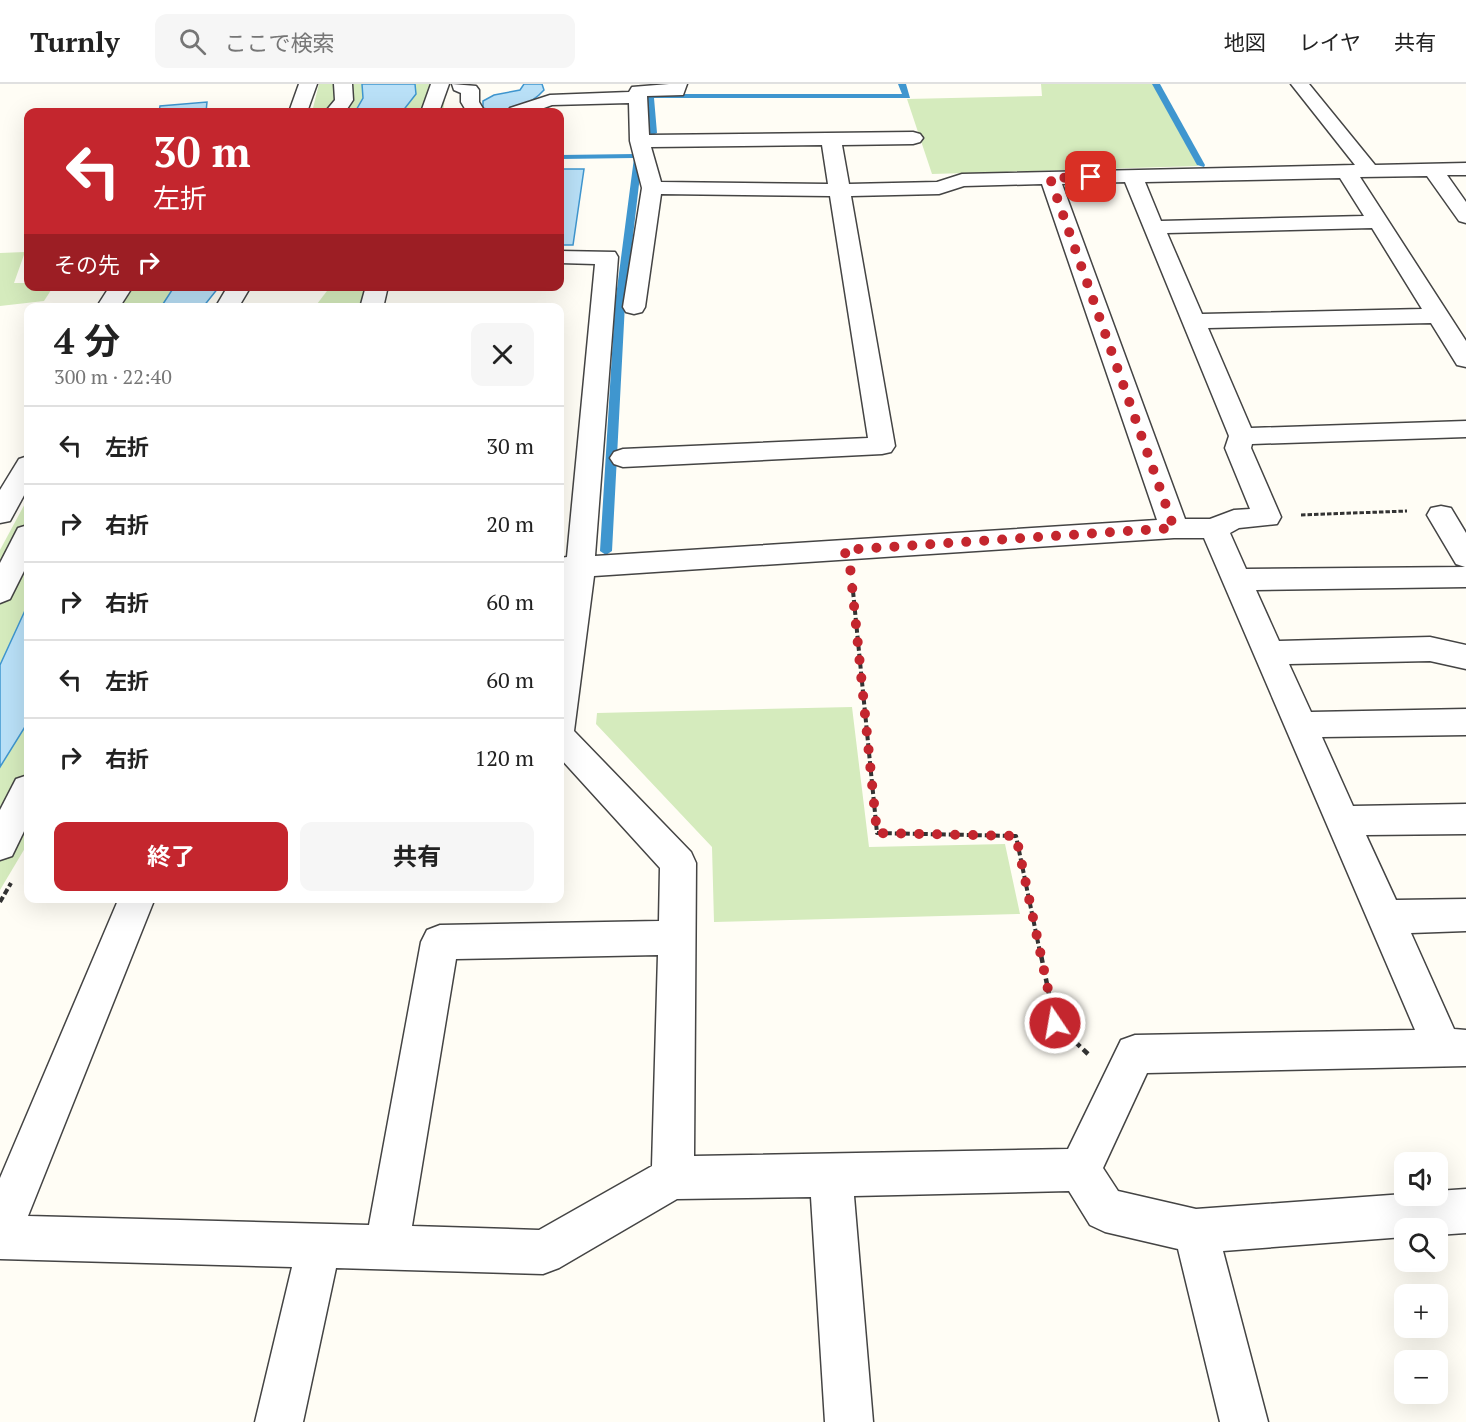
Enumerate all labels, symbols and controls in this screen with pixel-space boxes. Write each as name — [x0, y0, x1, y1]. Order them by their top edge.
search box — [155, 14, 575, 68]
text: Turnly — [30, 23, 119, 60]
icon: search — [176, 25, 209, 58]
text: ここで検索 — [224, 28, 334, 57]
text: 地図 — [1224, 28, 1266, 56]
text: レイヤ — [1299, 28, 1361, 56]
text: 共有 — [1394, 28, 1436, 56]
text: 30 m — [153, 123, 251, 179]
icon: left — [54, 132, 132, 210]
pin — [1065, 151, 1116, 202]
icon: arrive — [1074, 160, 1107, 193]
text: 左折 — [153, 180, 207, 216]
icon: right — [132, 246, 165, 279]
text: その先 — [54, 250, 120, 279]
text: 4 分 — [54, 317, 120, 364]
button: close — [471, 323, 534, 386]
text: 300 m · 22:40 — [54, 363, 172, 390]
icon: left — [54, 429, 87, 462]
text: 30 m — [486, 431, 534, 460]
text: 左折 — [105, 432, 149, 461]
icon: right — [54, 507, 87, 540]
text: 20 m — [486, 509, 534, 538]
text: 右折 — [105, 510, 149, 539]
icon: right — [54, 585, 87, 618]
text: 60 m — [486, 587, 534, 616]
text: 右折 — [105, 588, 149, 617]
icon: left — [54, 663, 87, 696]
text: 60 m — [486, 665, 534, 694]
text: 左折 — [105, 666, 149, 695]
icon: right — [54, 741, 87, 774]
text: 120 m — [474, 743, 534, 772]
text: 右折 — [105, 744, 149, 773]
button: 終了 — [54, 822, 288, 891]
button: 共有 — [300, 822, 534, 891]
position arrow — [1023, 991, 1087, 1055]
map controls — [1394, 1152, 1448, 1404]
button: sound — [1394, 1152, 1448, 1206]
button: search — [1394, 1218, 1448, 1272]
button: + — [1394, 1284, 1448, 1338]
button: − — [1394, 1350, 1448, 1404]

